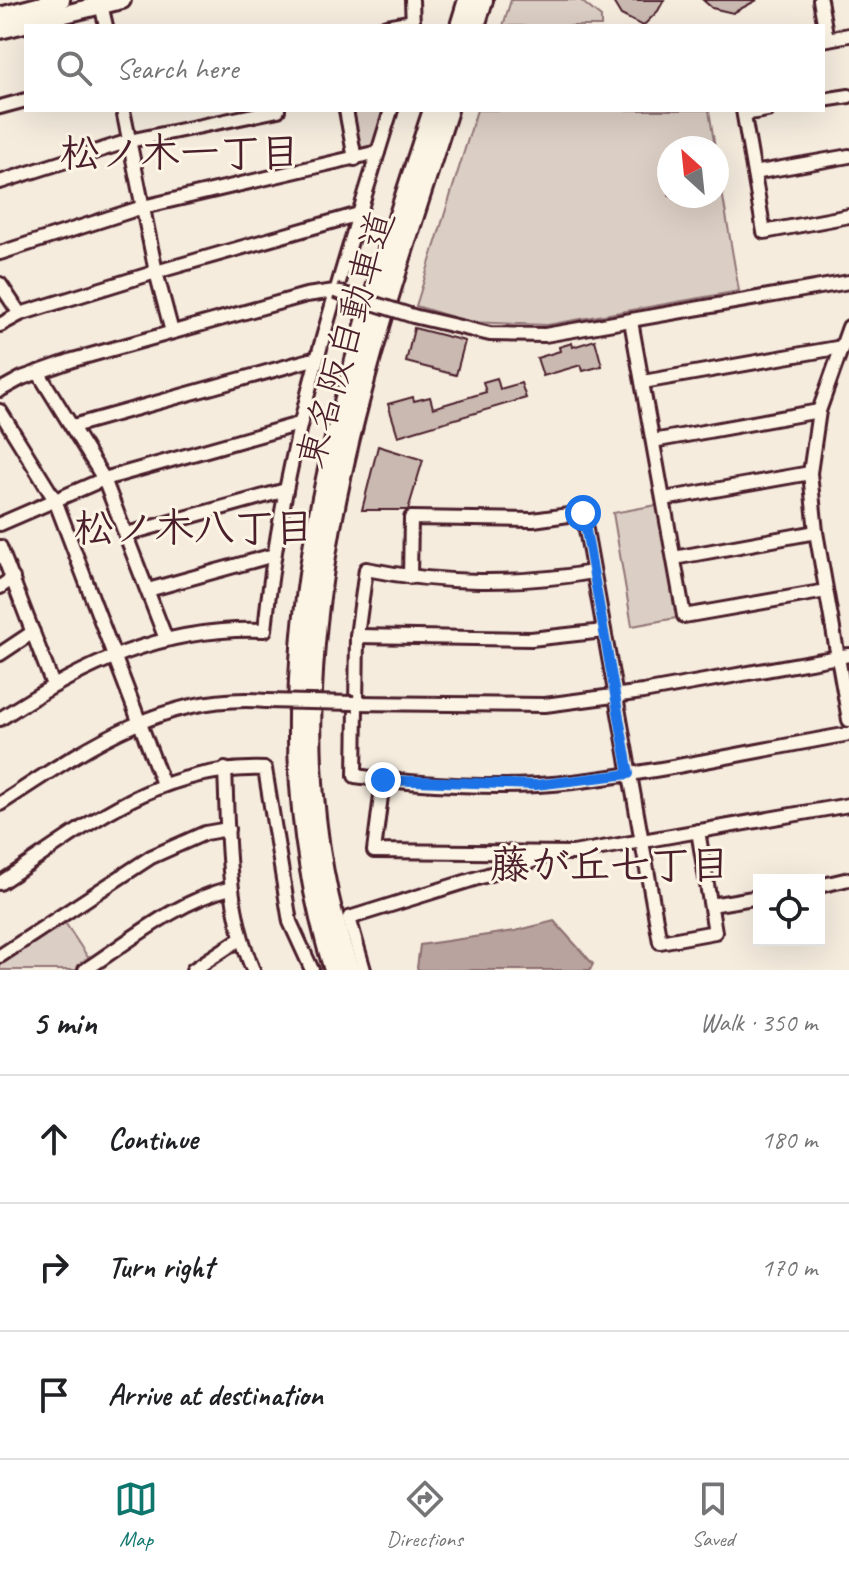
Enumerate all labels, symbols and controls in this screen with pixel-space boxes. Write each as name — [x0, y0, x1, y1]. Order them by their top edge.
search box — [24, 24, 825, 112]
icon: search — [52, 46, 96, 90]
text: Search here — [116, 49, 238, 87]
district label: 松ノ木一丁目 — [60, 128, 300, 178]
north arrow — [657, 136, 729, 208]
street label: 東名阪自動車道 — [286, 205, 405, 473]
route start — [565, 495, 601, 531]
district label: 松ノ木八丁目 — [74, 503, 314, 553]
route end — [365, 762, 401, 798]
district label: 藤が丘七丁目 — [490, 840, 730, 890]
map controls — [753, 874, 825, 946]
button: locate — [753, 874, 825, 946]
text: 5 min — [32, 1001, 97, 1044]
text: Walk · 350 m — [700, 1006, 817, 1039]
icon: ahead — [32, 1117, 76, 1161]
text: Continue — [108, 1120, 198, 1158]
text: 180 m — [761, 1123, 817, 1156]
icon: right — [32, 1245, 76, 1289]
text: Turn right — [108, 1248, 213, 1286]
text: 170 m — [761, 1251, 817, 1284]
icon: arrive — [32, 1373, 76, 1417]
text: Arrive at destination — [108, 1376, 323, 1414]
tab: Map — [114, 1477, 158, 1553]
tab: Directions — [386, 1477, 463, 1553]
tab: Saved — [691, 1477, 735, 1553]

